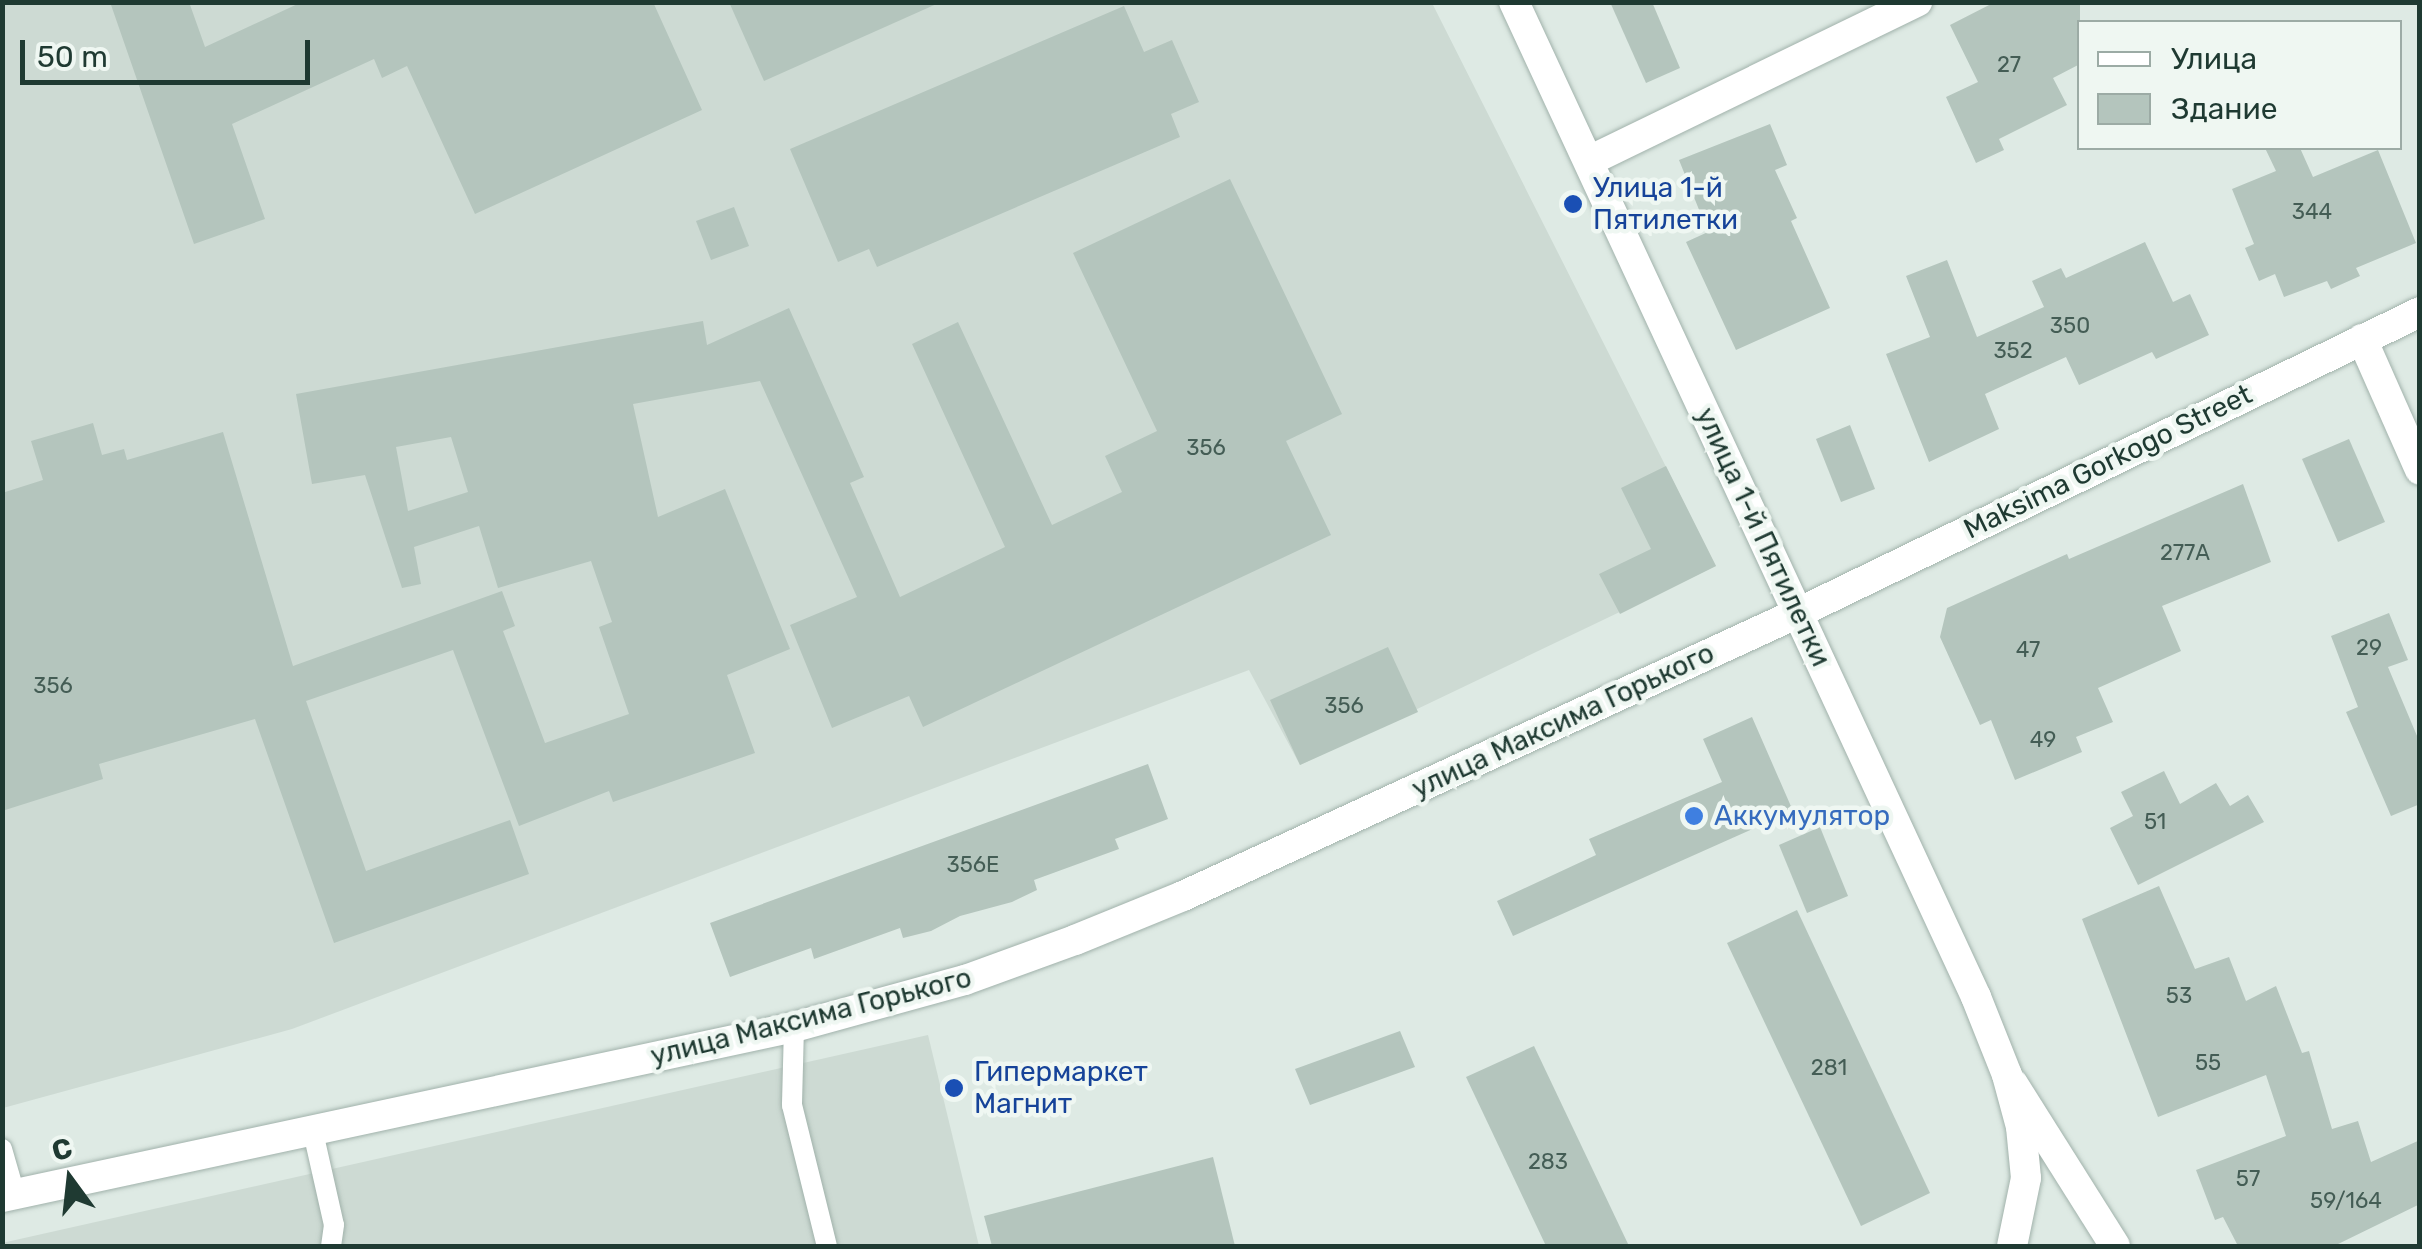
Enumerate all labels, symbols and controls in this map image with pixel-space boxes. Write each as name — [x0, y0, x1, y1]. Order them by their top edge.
scale bar — [25, 20, 315, 82]
legend — [2077, 20, 2402, 150]
text: 50 m — [37, 39, 108, 75]
text: Улица — [2171, 41, 2257, 77]
house number: 27 — [1997, 52, 2021, 78]
text: Здание — [2171, 91, 2278, 127]
place label: Улица 1-й Пятилетки — [1593, 171, 1738, 237]
marker: Улица 1-й Пятилетки — [1562, 193, 1584, 215]
house number: 344 — [2292, 199, 2332, 225]
house number: 350 — [2050, 313, 2090, 339]
house number: 352 — [1993, 338, 2033, 364]
street label: Maksima Gorkogo Street — [1958, 378, 2258, 546]
street label: улица 1-й Пятилетки — [1688, 402, 1838, 672]
house number: 356 — [1186, 435, 1226, 461]
house number: 277А — [2160, 540, 2210, 566]
house number: 29 — [2356, 635, 2382, 661]
street label: улица Максима Горького — [1407, 636, 1719, 806]
house number: 47 — [2016, 637, 2040, 663]
house number: 356 — [33, 673, 73, 699]
house number: 356 — [1324, 693, 1364, 719]
house number: 49 — [2030, 727, 2056, 753]
place label: Аккумулятор — [1714, 799, 1890, 833]
marker: Аккумулятор — [1683, 805, 1705, 827]
house number: 51 — [2144, 809, 2166, 835]
house number: 356Е — [947, 852, 999, 878]
street label: улица Максима Горького — [647, 961, 975, 1073]
house number: 53 — [2166, 983, 2192, 1009]
house number: 55 — [2195, 1050, 2221, 1076]
place label: Гипермаркет Магнит — [974, 1055, 1148, 1121]
house number: 281 — [1811, 1055, 1847, 1081]
marker: Гипермаркет Магнит — [943, 1077, 965, 1099]
north arrow — [20, 1129, 120, 1229]
text: С — [48, 1131, 76, 1168]
house number: 283 — [1528, 1149, 1568, 1175]
house number: 57 — [2236, 1166, 2260, 1192]
house number: 59/164 — [2310, 1188, 2382, 1214]

